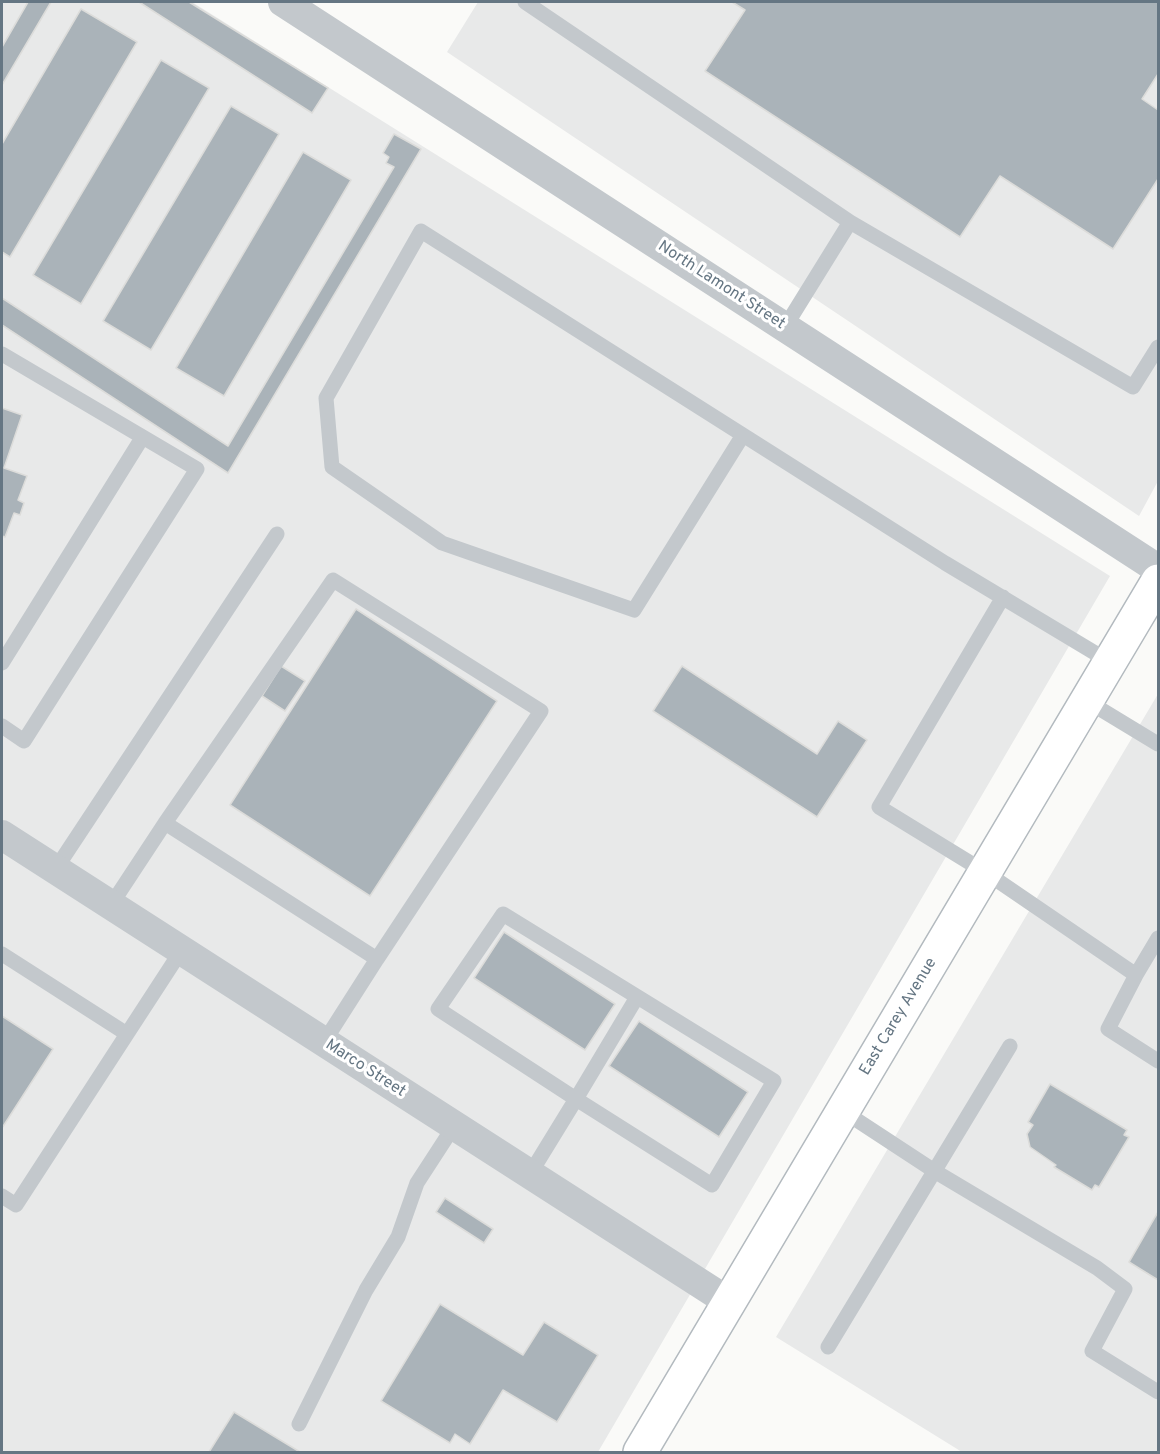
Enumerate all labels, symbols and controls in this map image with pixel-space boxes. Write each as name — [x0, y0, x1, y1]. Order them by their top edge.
street label: North Lamont Street — [654, 238, 788, 334]
street label: East Carey Avenue — [856, 955, 942, 1079]
street label: Marco Street — [321, 1036, 409, 1102]

